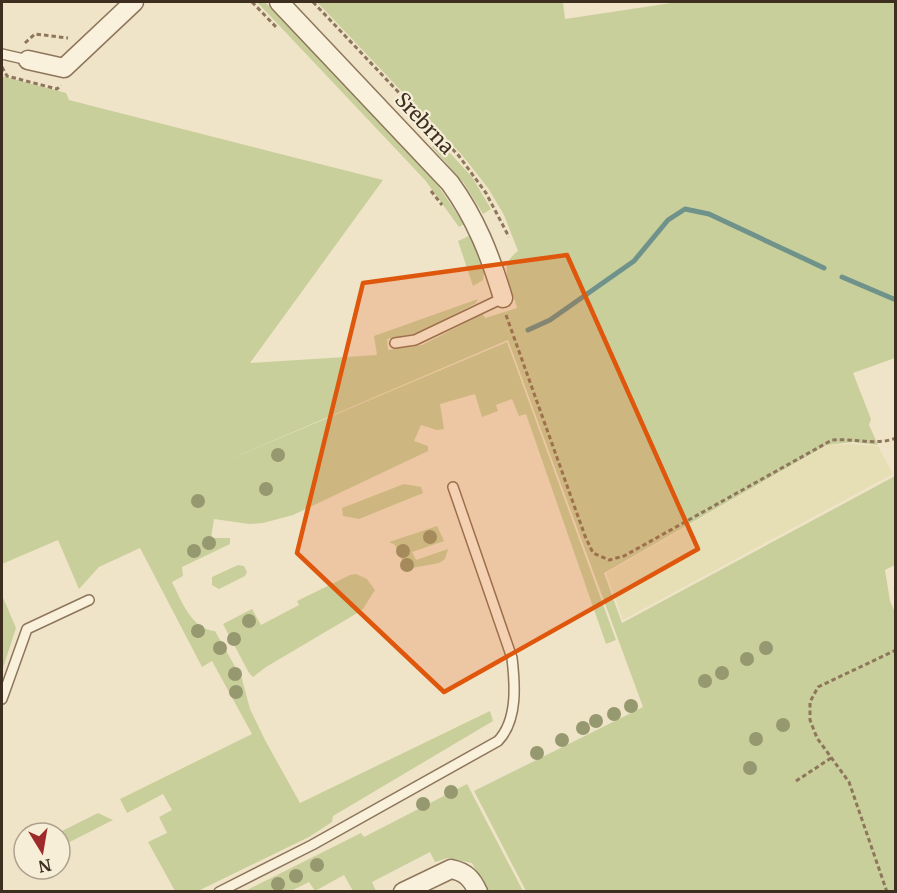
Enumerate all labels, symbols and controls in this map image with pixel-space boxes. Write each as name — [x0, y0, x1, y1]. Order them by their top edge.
street label: Srebrna — [390, 87, 460, 159]
north arrow — [12, 821, 72, 881]
text: N — [36, 855, 53, 877]

